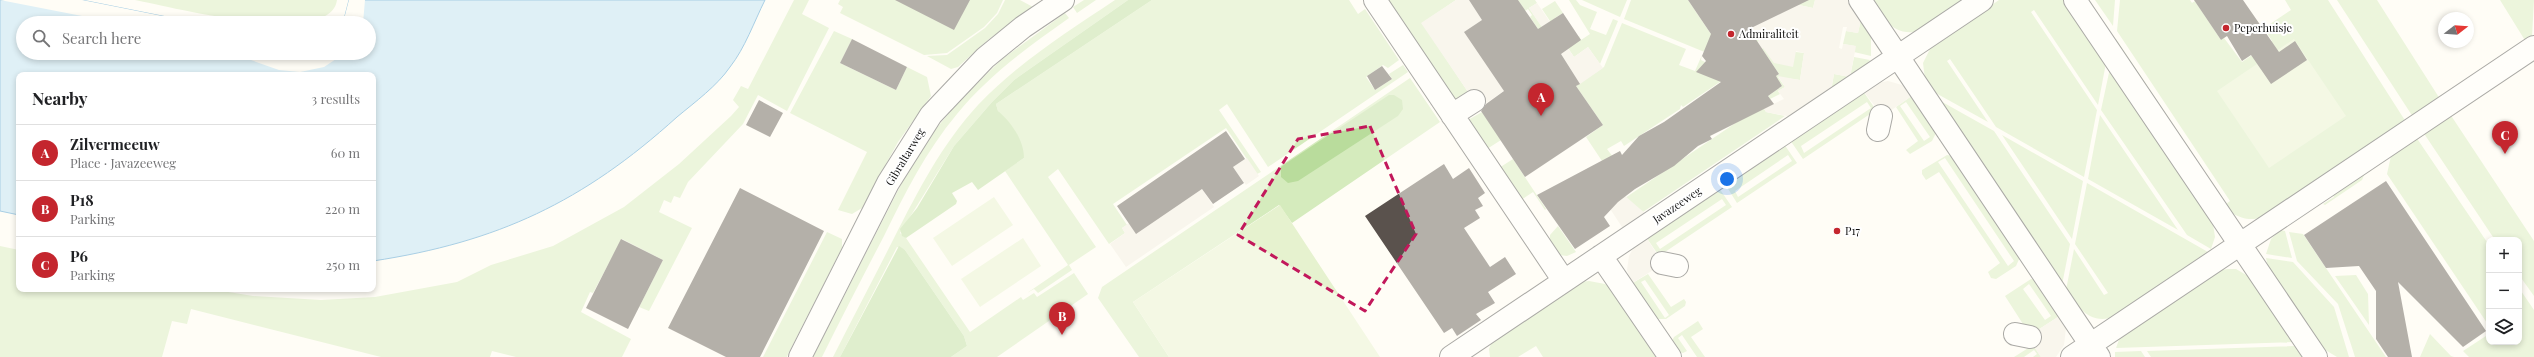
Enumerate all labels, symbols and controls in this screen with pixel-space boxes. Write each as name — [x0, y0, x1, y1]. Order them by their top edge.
north arrow — [2438, 12, 2474, 48]
search box — [16, 16, 376, 60]
place label: Peperhuisje — [2234, 20, 2292, 35]
marker: Peperhuisje — [2221, 23, 2231, 33]
place label: Admiraliteit — [1738, 26, 1799, 41]
icon: search — [30, 27, 52, 49]
text: Search here — [62, 28, 141, 48]
marker: Admiraliteit — [1726, 29, 1736, 39]
pin: A — [1528, 83, 1554, 116]
text: Nearby — [32, 87, 87, 109]
text: 3 results — [311, 90, 360, 107]
pin: C — [2492, 121, 2518, 154]
street label: Gibraltarweg — [881, 125, 928, 188]
text: Zilvermeeuw — [70, 134, 160, 154]
text: A — [41, 144, 49, 161]
text: 60 m — [331, 144, 360, 161]
text: Place · Javazeeweg — [70, 154, 176, 171]
your location — [1717, 169, 1737, 189]
street label: Javazeeweg — [1649, 183, 1704, 227]
text: P18 — [70, 190, 94, 210]
text: B — [41, 200, 49, 217]
text: 220 m — [325, 200, 360, 217]
text: Parking — [70, 210, 115, 227]
place label: P17 — [1845, 223, 1861, 238]
marker: P17 — [1832, 226, 1842, 236]
map controls — [2486, 237, 2522, 345]
button: + — [2486, 237, 2522, 273]
text: P6 — [70, 246, 88, 266]
text: C — [40, 256, 50, 273]
text: 250 m — [326, 256, 360, 273]
text: Parking — [70, 266, 115, 283]
button: − — [2486, 273, 2522, 309]
pin: B — [1049, 302, 1075, 335]
button: layers — [2486, 309, 2522, 345]

